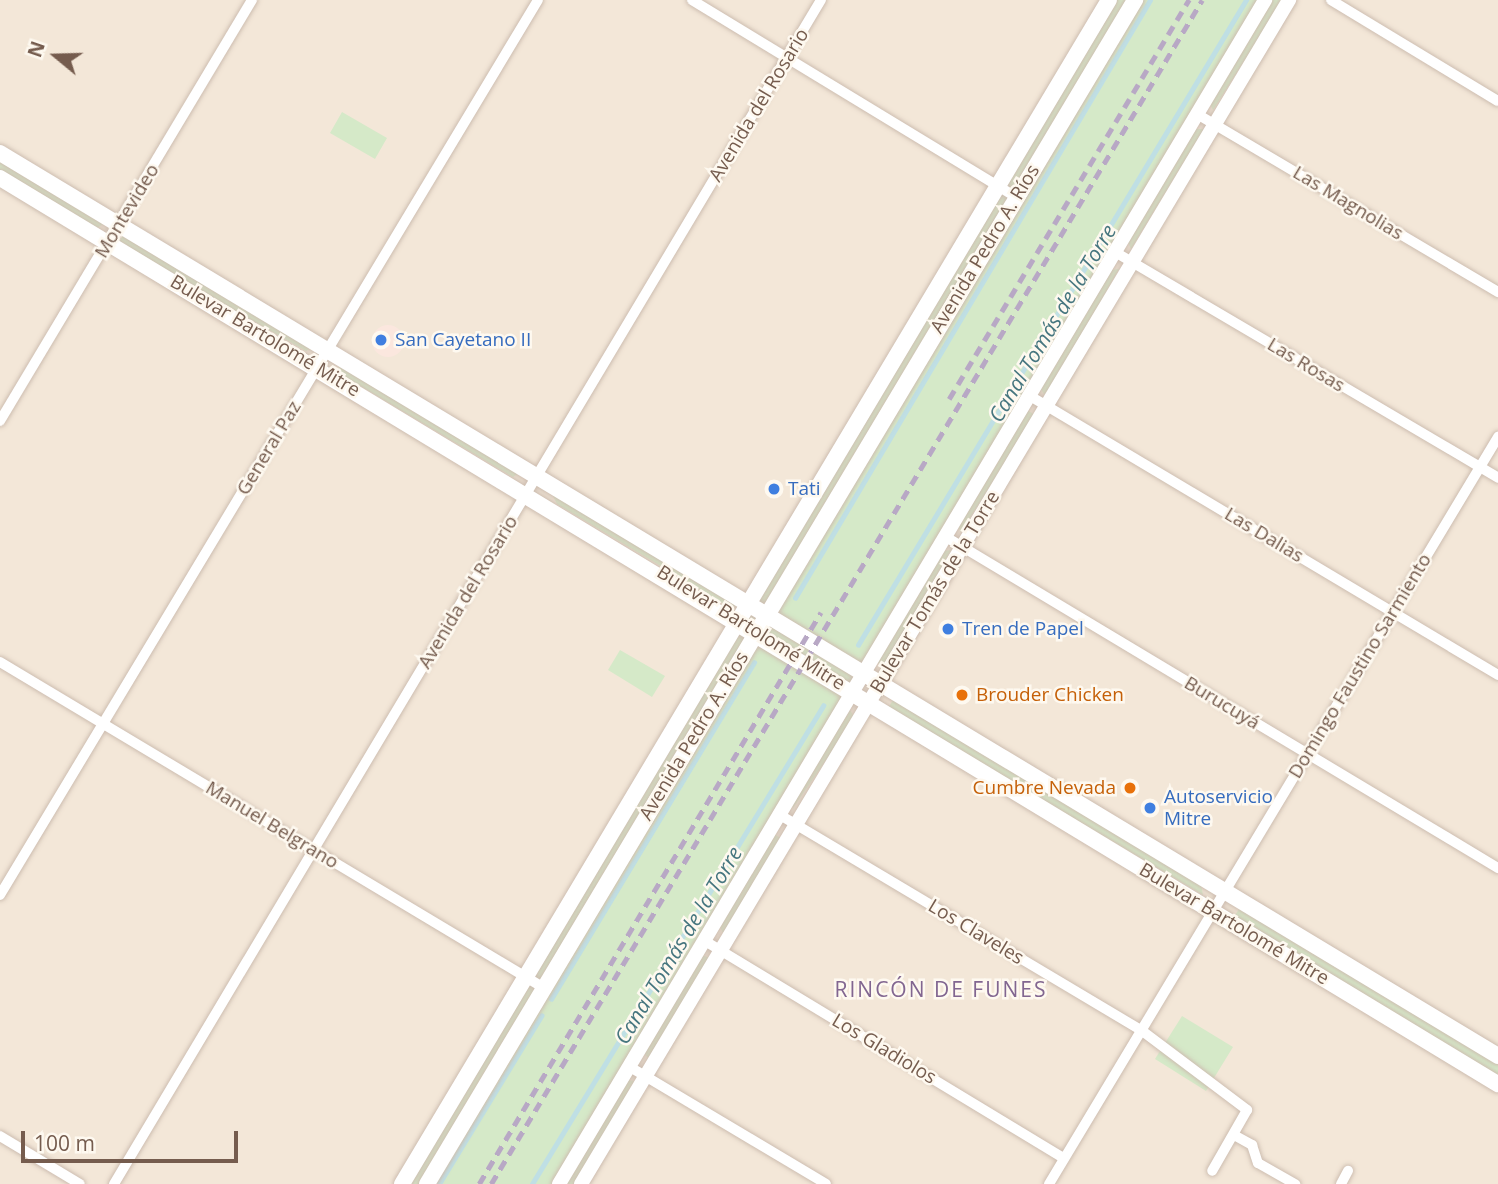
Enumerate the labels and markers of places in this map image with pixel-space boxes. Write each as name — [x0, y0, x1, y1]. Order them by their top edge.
place label: San Cayetano II — [395, 329, 531, 351]
marker: San Cayetano II — [373, 332, 389, 348]
place label: Tati — [788, 478, 821, 500]
marker: Tati — [766, 481, 782, 497]
place label: Tren de Papel — [962, 618, 1084, 640]
marker: Tren de Papel — [940, 621, 956, 637]
place label: Brouder Chicken — [976, 684, 1124, 706]
marker: Brouder Chicken — [954, 687, 970, 703]
place label: Cumbre Nevada — [973, 777, 1116, 799]
marker: Cumbre Nevada — [1122, 780, 1138, 796]
place label: Autoservicio Mitre — [1164, 786, 1273, 830]
marker: Autoservicio Mitre — [1142, 800, 1158, 816]

